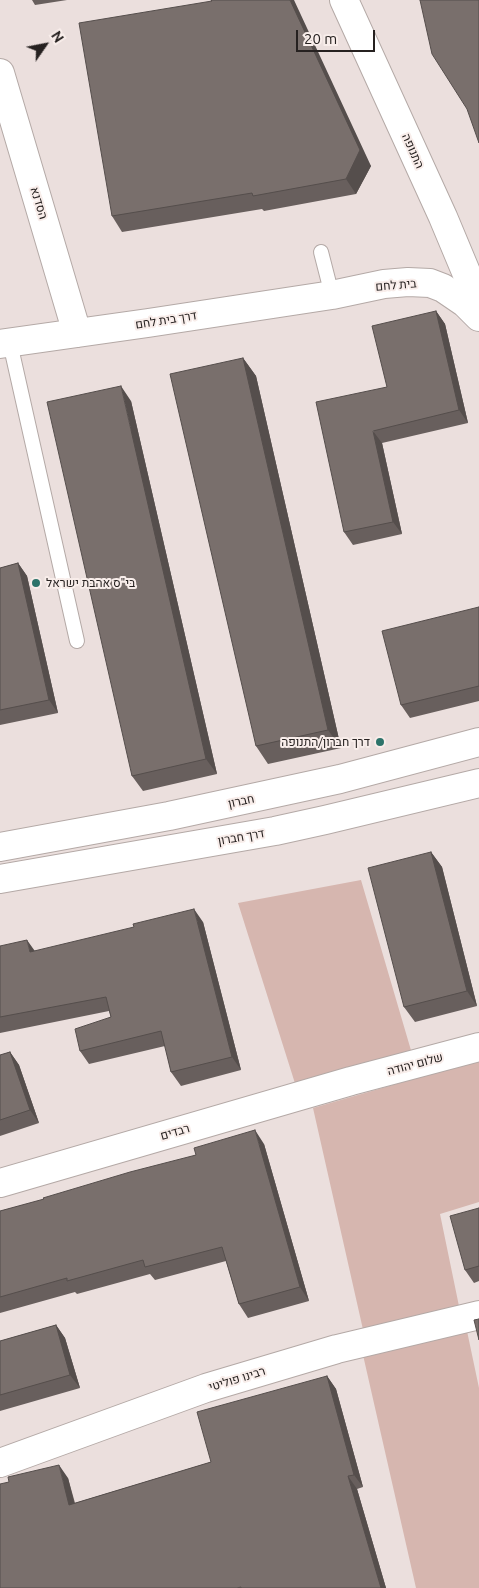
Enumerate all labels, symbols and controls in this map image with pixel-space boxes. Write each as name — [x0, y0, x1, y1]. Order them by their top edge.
north arrow — [20, 20, 70, 70]
scale bar — [299, 20, 378, 52]
text: N — [48, 28, 67, 46]
text: 20 m — [304, 30, 337, 47]
street label: התנופה — [399, 131, 427, 171]
street label: הסדנא — [27, 185, 51, 221]
street label: בית לחם — [375, 276, 417, 294]
street label: דרך בית לחם — [134, 308, 198, 332]
place label: בי"ס אהבת ישראל — [46, 576, 135, 590]
marker: בי"ס אהבת ישראל — [30, 577, 42, 589]
place label: דרך חברון/התנופה — [281, 735, 370, 749]
marker: דרך חברון/התנופה — [374, 736, 386, 748]
street label: חברון — [227, 791, 255, 811]
street label: דרך חברון — [216, 826, 266, 848]
street label: שלום יהודה — [386, 1050, 444, 1078]
street label: רבדים — [159, 1121, 191, 1143]
street label: רבינו פוליטי — [207, 1364, 267, 1394]

